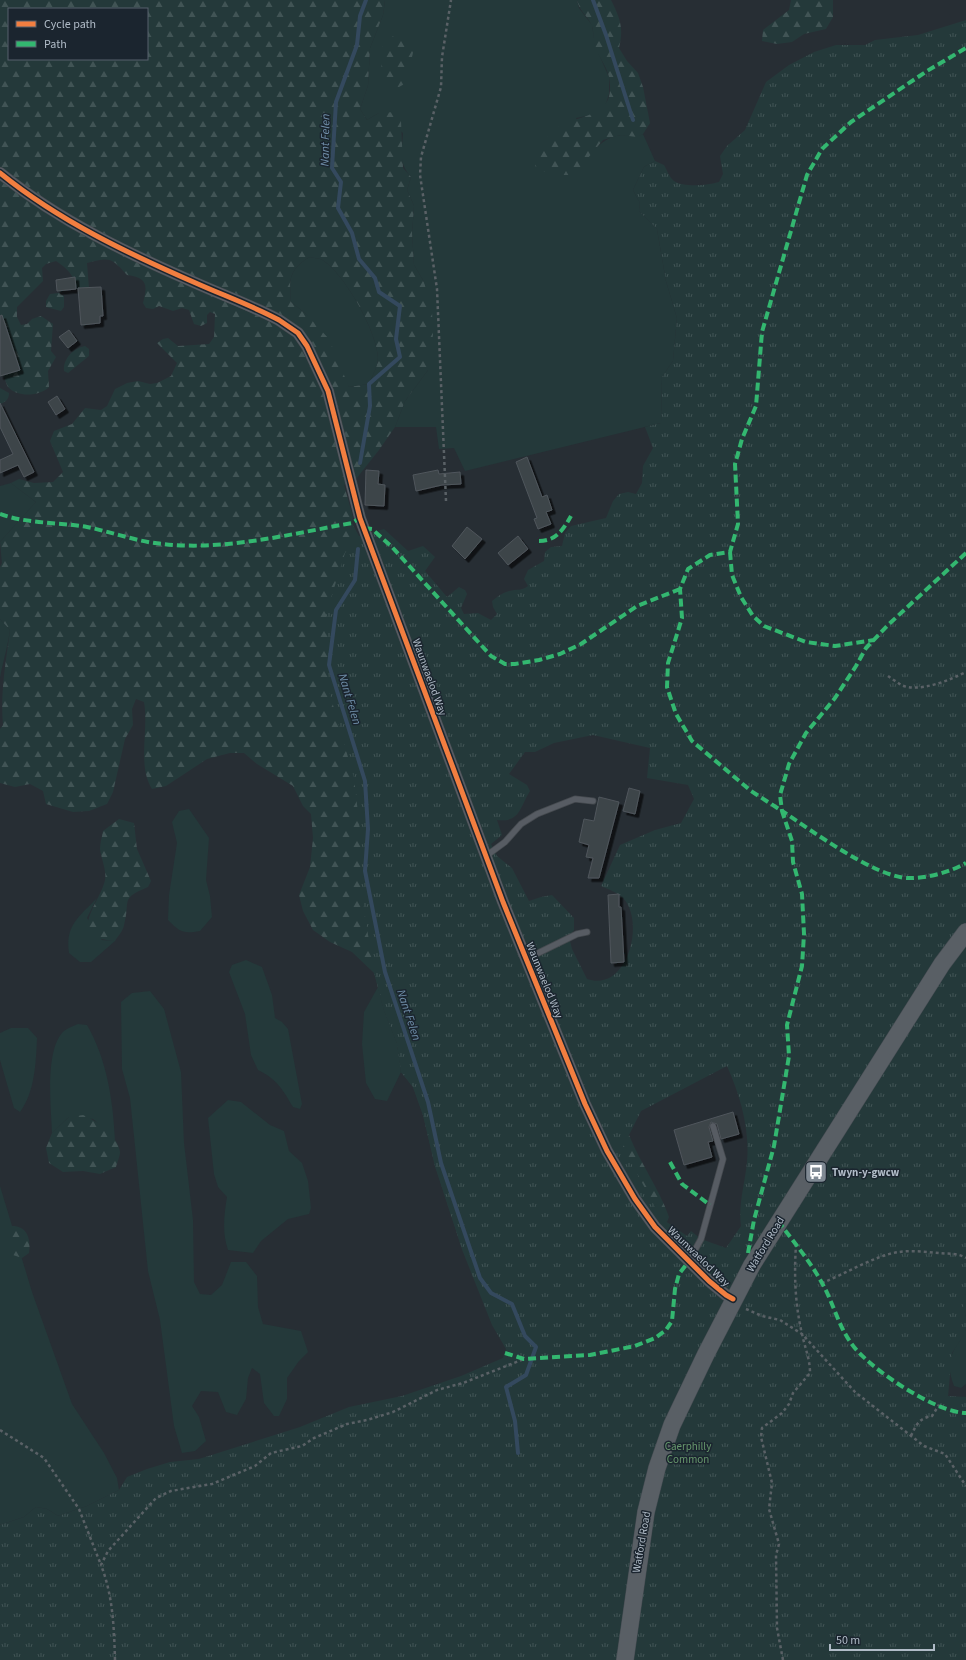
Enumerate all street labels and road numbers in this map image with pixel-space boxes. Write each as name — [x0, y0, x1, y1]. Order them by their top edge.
street label: Waunwaelod Way — [409, 637, 450, 718]
street label: Waunwaelod Way — [522, 940, 567, 1021]
street label: Watford Road — [743, 1214, 788, 1275]
street label: Waunwaelod Way — [664, 1223, 733, 1290]
street label: Watford Road — [629, 1510, 654, 1574]

